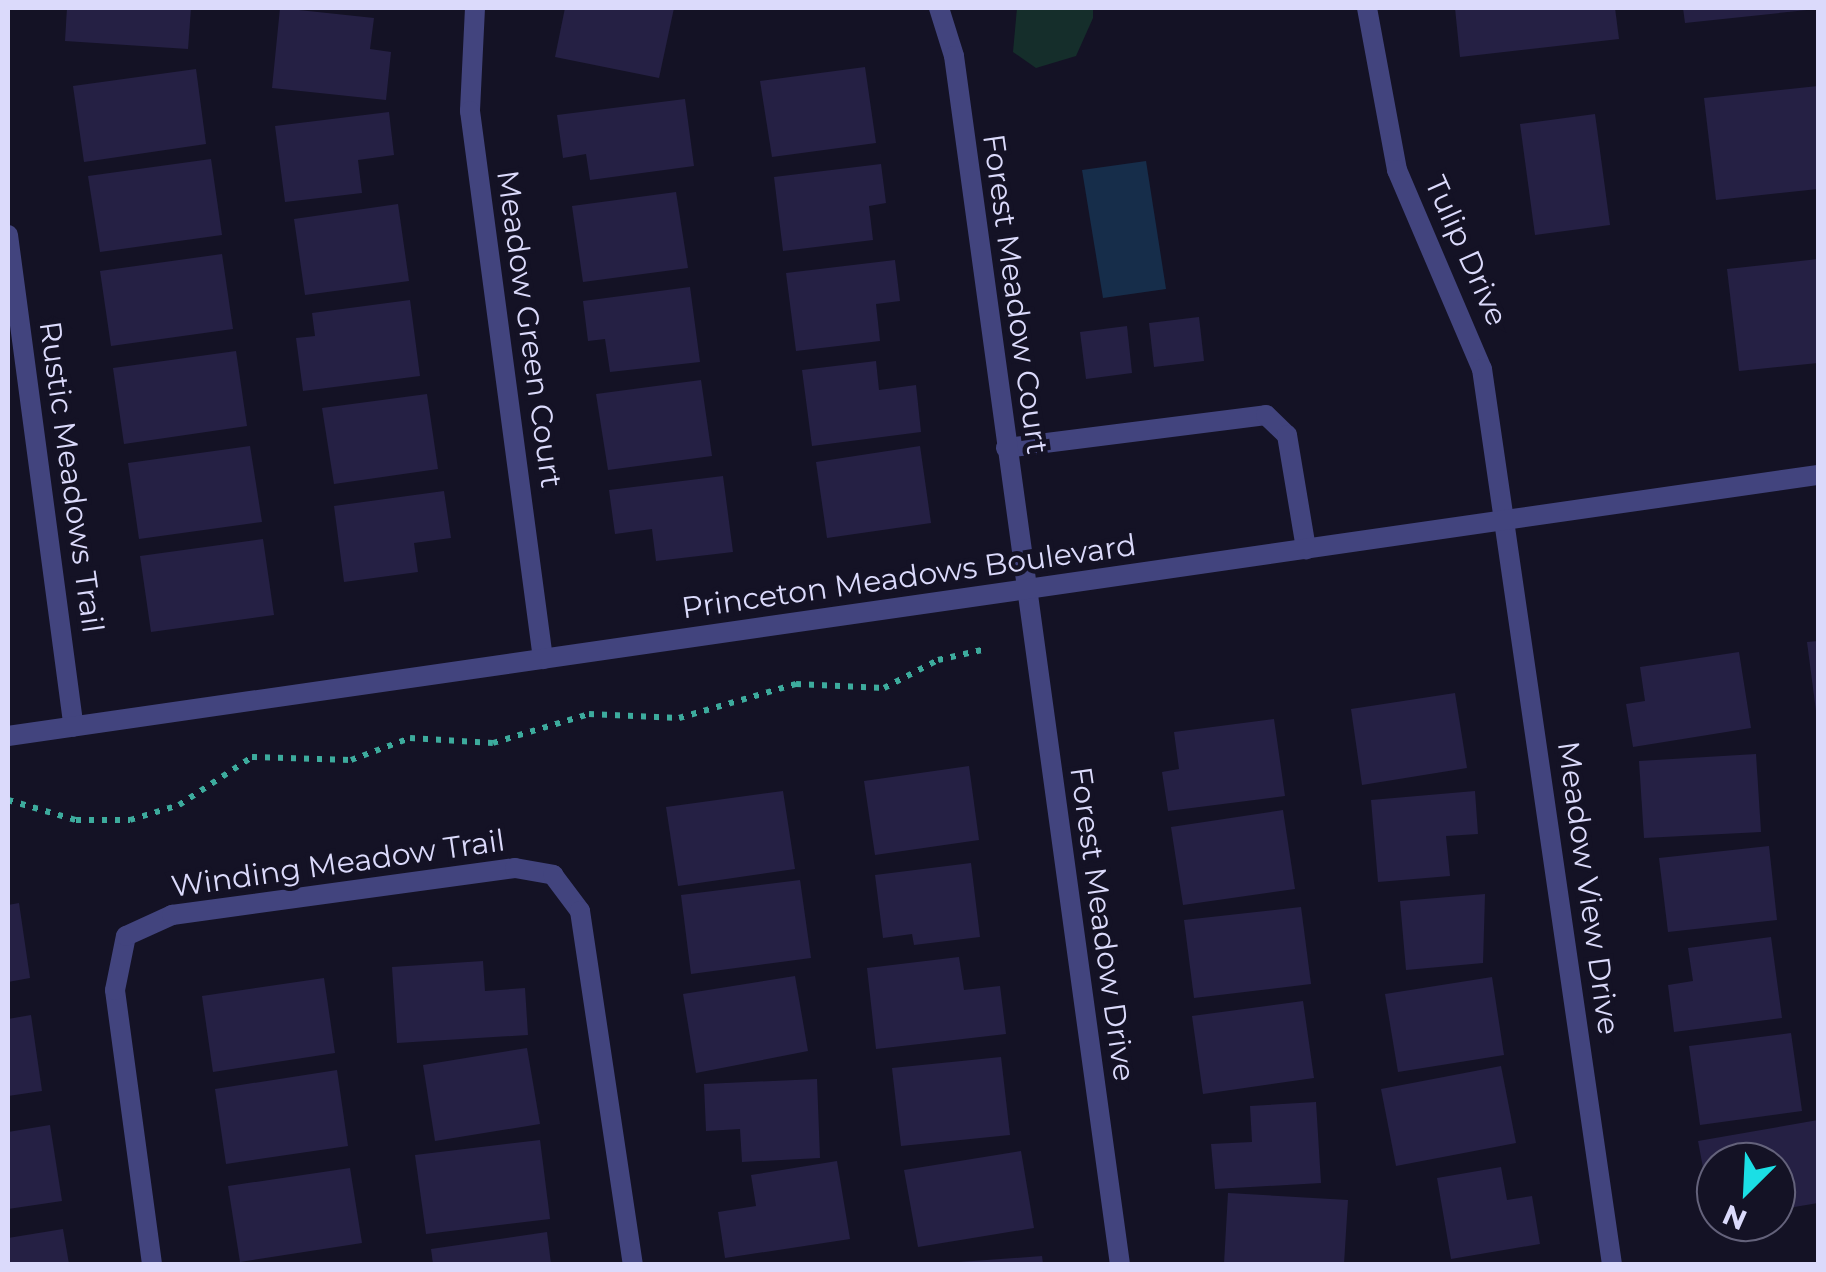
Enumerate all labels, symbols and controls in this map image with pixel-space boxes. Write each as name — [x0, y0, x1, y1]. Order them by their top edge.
street label: Forest Meadow Court — [975, 132, 1055, 456]
street label: Meadow Green Court — [489, 168, 569, 490]
street label: Tulip Drive — [1417, 171, 1515, 331]
street label: Rustic Meadows Trail — [31, 319, 111, 635]
street label: Princeton Meadows Boulevard — [679, 527, 1139, 627]
street label: Meadow View Drive — [1550, 739, 1626, 1037]
street label: Forest Meadow Drive — [1062, 764, 1142, 1084]
street label: Winding Meadow Trail — [169, 823, 507, 905]
north arrow — [1696, 1142, 1796, 1242]
text: N — [1717, 1197, 1752, 1238]

